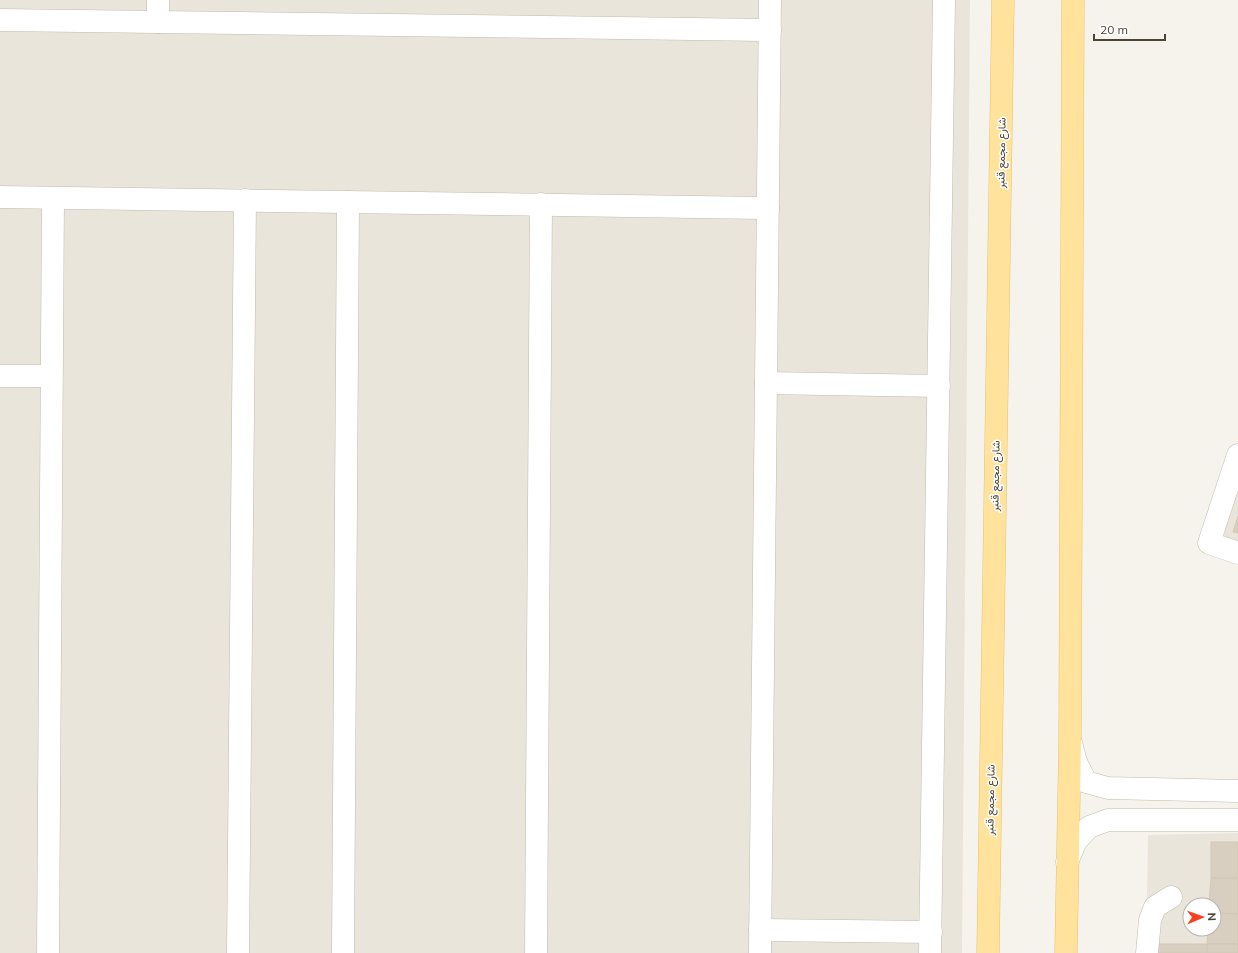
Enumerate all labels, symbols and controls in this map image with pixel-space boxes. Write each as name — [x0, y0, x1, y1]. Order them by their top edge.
scale bar — [1094, 16, 1165, 42]
text: 20 m — [1100, 22, 1128, 37]
street label: شارع مجمع قنبر — [993, 117, 1010, 190]
street label: شارع مجمع قنبر — [987, 440, 1004, 513]
street label: شارع مجمع قنبر — [982, 764, 999, 837]
north arrow — [1182, 897, 1222, 937]
text: N — [1205, 912, 1219, 921]

